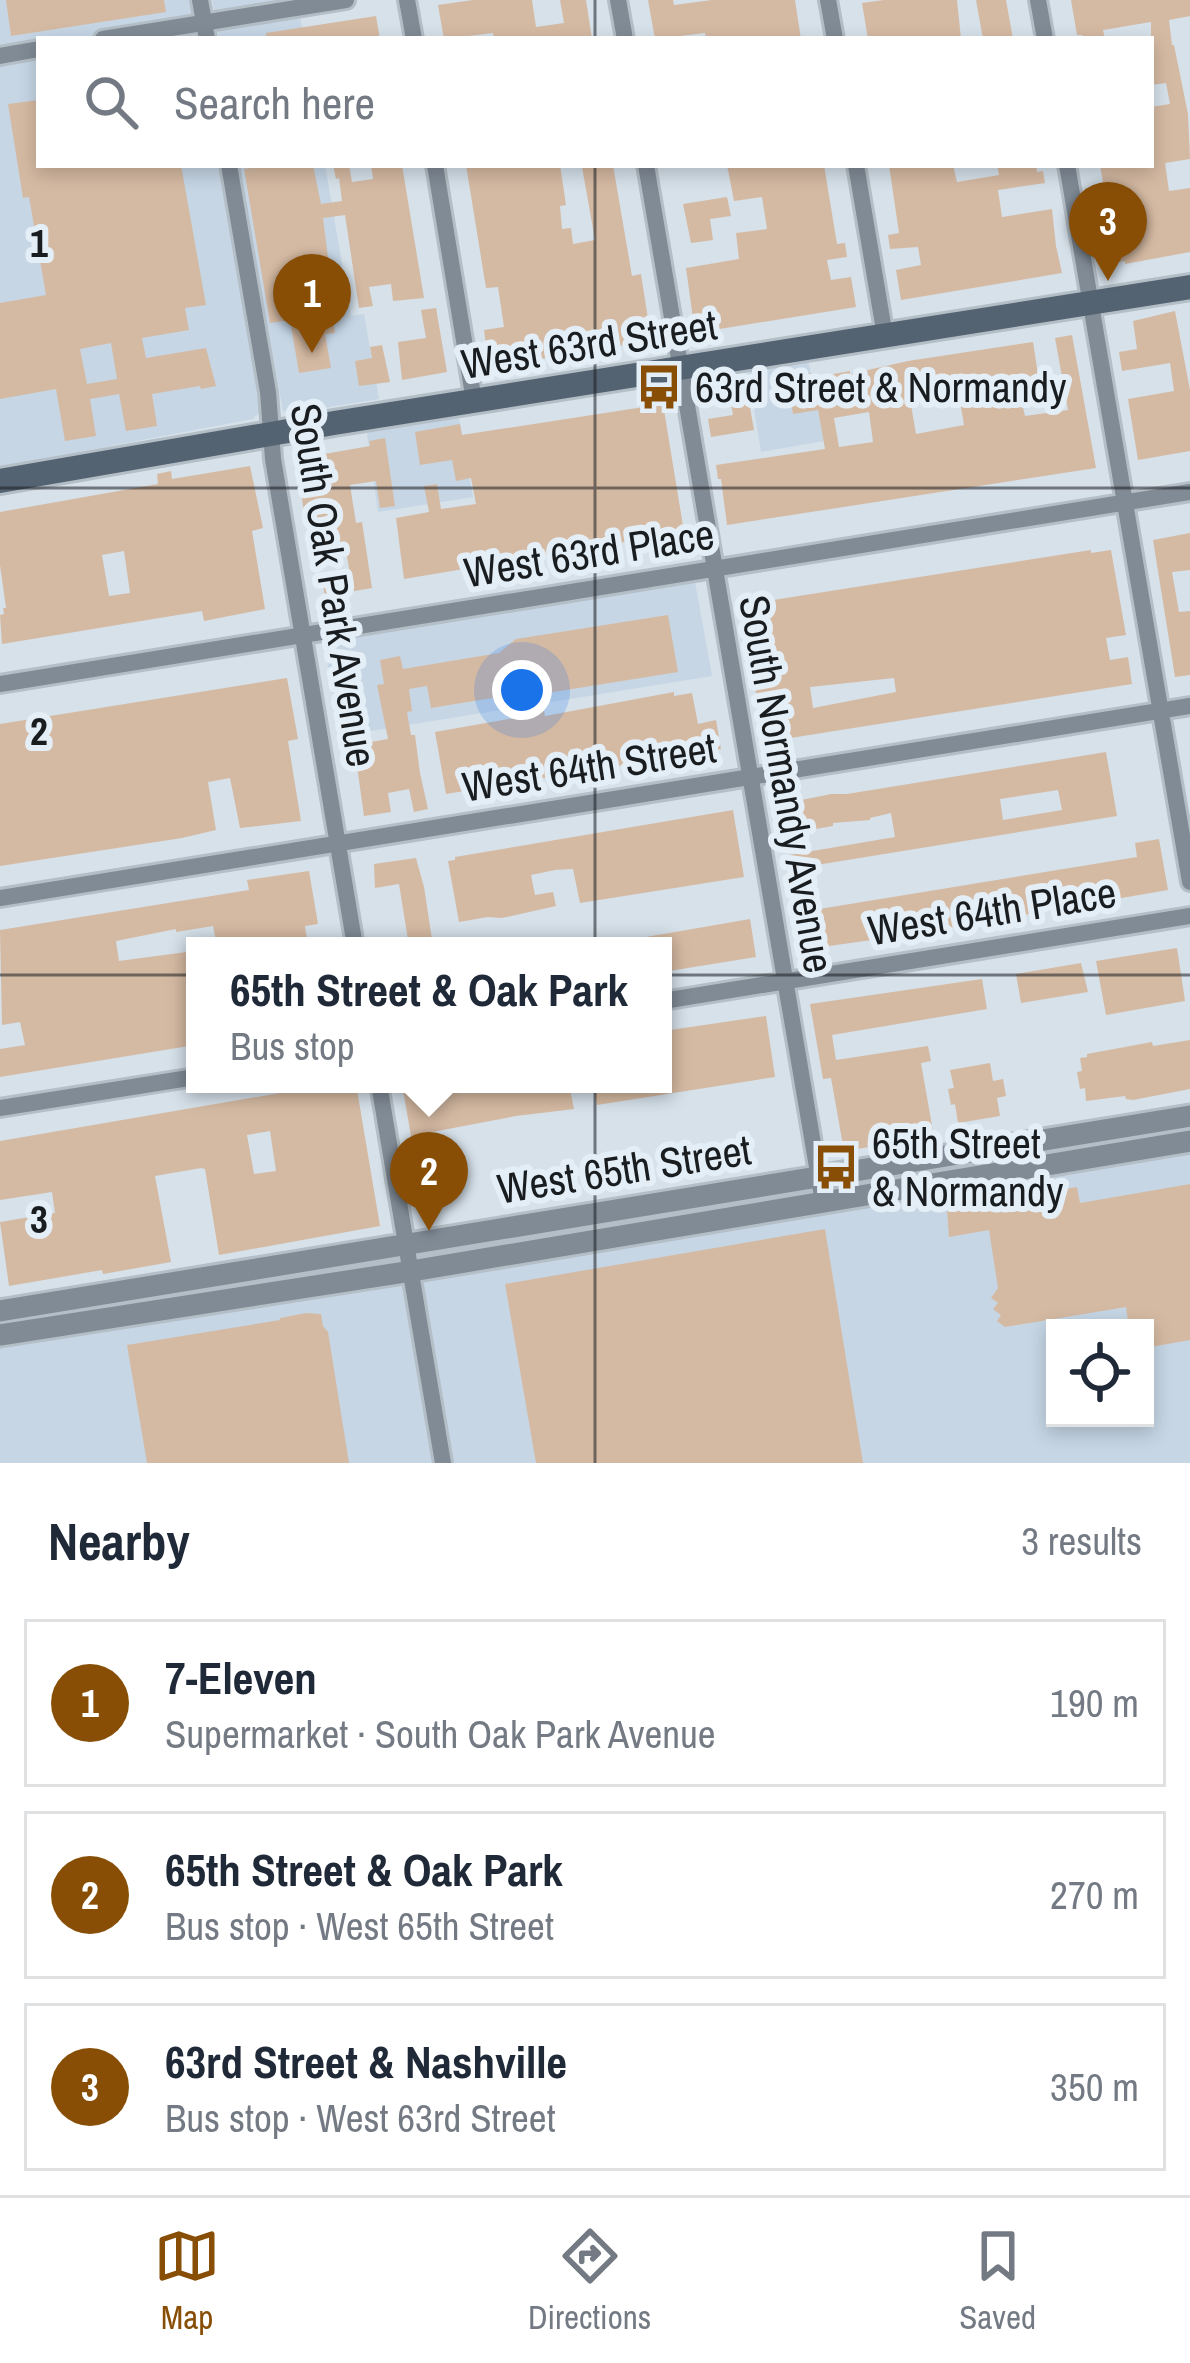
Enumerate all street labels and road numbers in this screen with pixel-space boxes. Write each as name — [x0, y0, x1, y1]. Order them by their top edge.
street label: West 63rd Street — [457, 296, 721, 392]
street label: South Oak Park Avenue — [278, 399, 390, 771]
street label: West 63rd Place — [460, 506, 718, 600]
street label: South Normandy Avenue — [726, 591, 848, 977]
street label: West 64th Street — [458, 719, 720, 815]
street label: West 64th Place — [864, 864, 1120, 958]
street label: West 65th Street — [493, 1121, 755, 1217]

